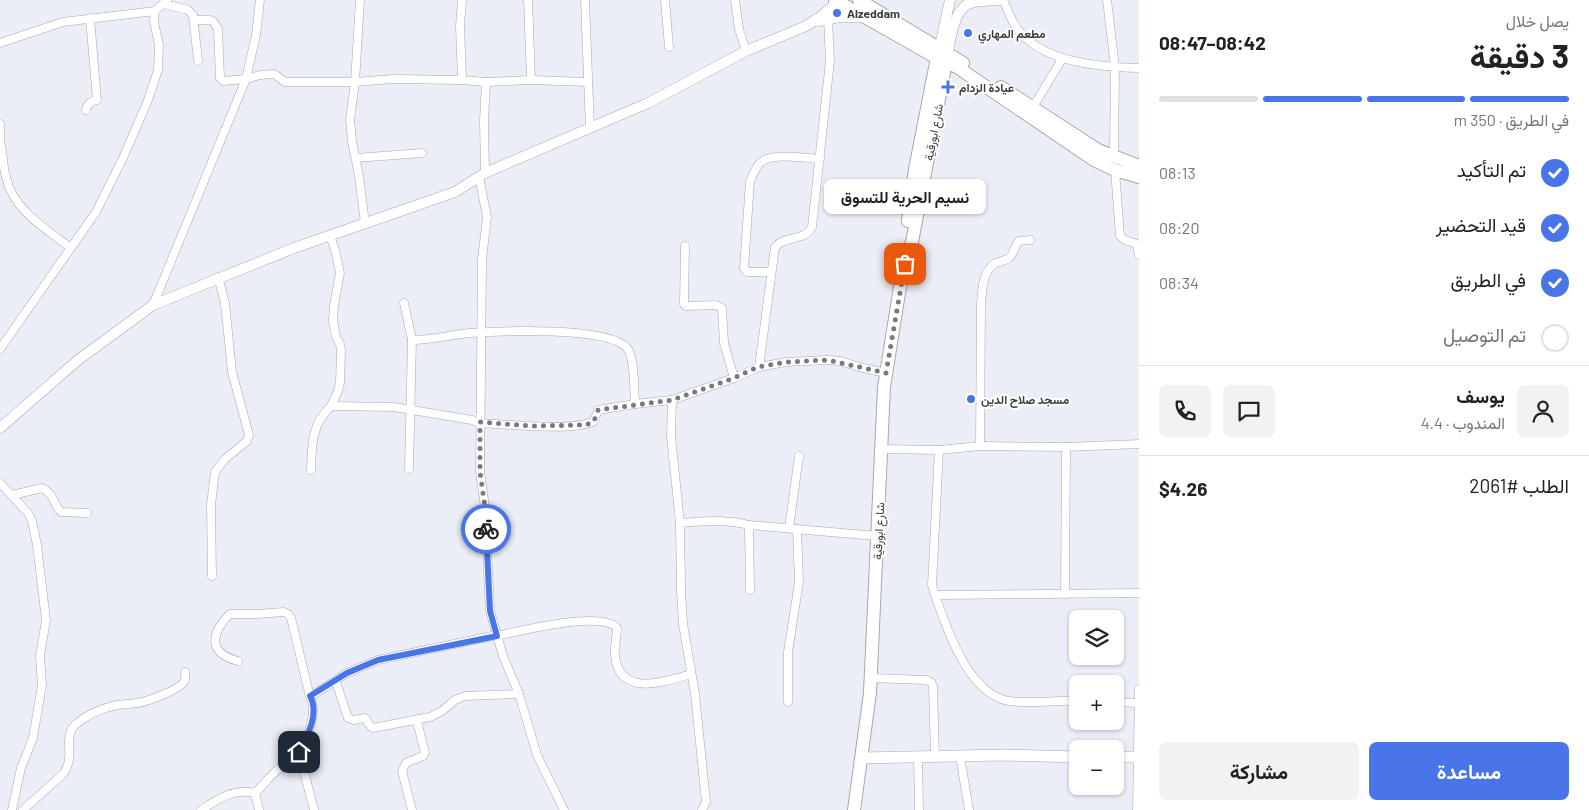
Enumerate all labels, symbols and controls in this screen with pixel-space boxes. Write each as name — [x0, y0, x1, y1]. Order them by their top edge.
place label: Alzeddam — [847, 6, 900, 20]
marker: Alzeddam — [831, 7, 843, 19]
text: يصل خلال — [1506, 11, 1569, 30]
place label: مطعم المهاري — [978, 26, 1046, 44]
marker: مطعم المهاري — [962, 27, 974, 39]
text: 08:42–08:47 — [1159, 31, 1266, 54]
text: 3 دقيقة — [1470, 36, 1569, 74]
marker: عيادة الزدام — [941, 80, 955, 94]
place label: عيادة الزدام — [959, 80, 1014, 96]
street label: شارع ابورقية — [921, 102, 948, 162]
text: في الطريق · 350 m — [1454, 110, 1569, 129]
text: تم التأكيد — [1457, 158, 1526, 181]
icon: check — [1541, 159, 1569, 187]
text: 08:13 — [1159, 163, 1196, 182]
callout: نسيم الحرية للتسوق — [824, 179, 986, 214]
text: نسيم الحرية للتسوق — [841, 187, 969, 206]
text: قيد التحضير — [1436, 213, 1526, 236]
icon: check — [1541, 214, 1569, 242]
text: 08:20 — [1159, 218, 1199, 237]
pin — [884, 243, 926, 285]
icon: bag — [891, 250, 919, 278]
text: في الطريق — [1451, 268, 1526, 291]
icon: check — [1541, 269, 1569, 297]
text: 08:34 — [1159, 273, 1199, 292]
text: تم التوصيل — [1443, 323, 1526, 346]
text: يوسف — [1456, 384, 1505, 407]
button: phone — [1159, 385, 1211, 437]
button: chat — [1223, 385, 1275, 437]
button: person — [1517, 385, 1569, 437]
place label: مسجد صلاح الدين — [981, 392, 1070, 408]
marker: مسجد صلاح الدين — [965, 393, 977, 405]
text: المندوب · 4.4 — [1421, 413, 1505, 432]
text: الطلب #2061 — [1469, 474, 1569, 497]
text: $4.26 — [1159, 477, 1207, 500]
street label: شارع ابورقية — [870, 502, 889, 560]
courier — [461, 504, 511, 554]
icon: bike — [472, 515, 500, 543]
map controls — [1069, 610, 1124, 795]
button: layers — [1069, 610, 1124, 665]
button: + — [1069, 675, 1124, 730]
pin — [278, 731, 320, 773]
icon: home — [285, 738, 313, 766]
button: − — [1069, 740, 1124, 795]
button: مشاركة — [1159, 742, 1359, 800]
button: مساعدة — [1369, 742, 1569, 800]

